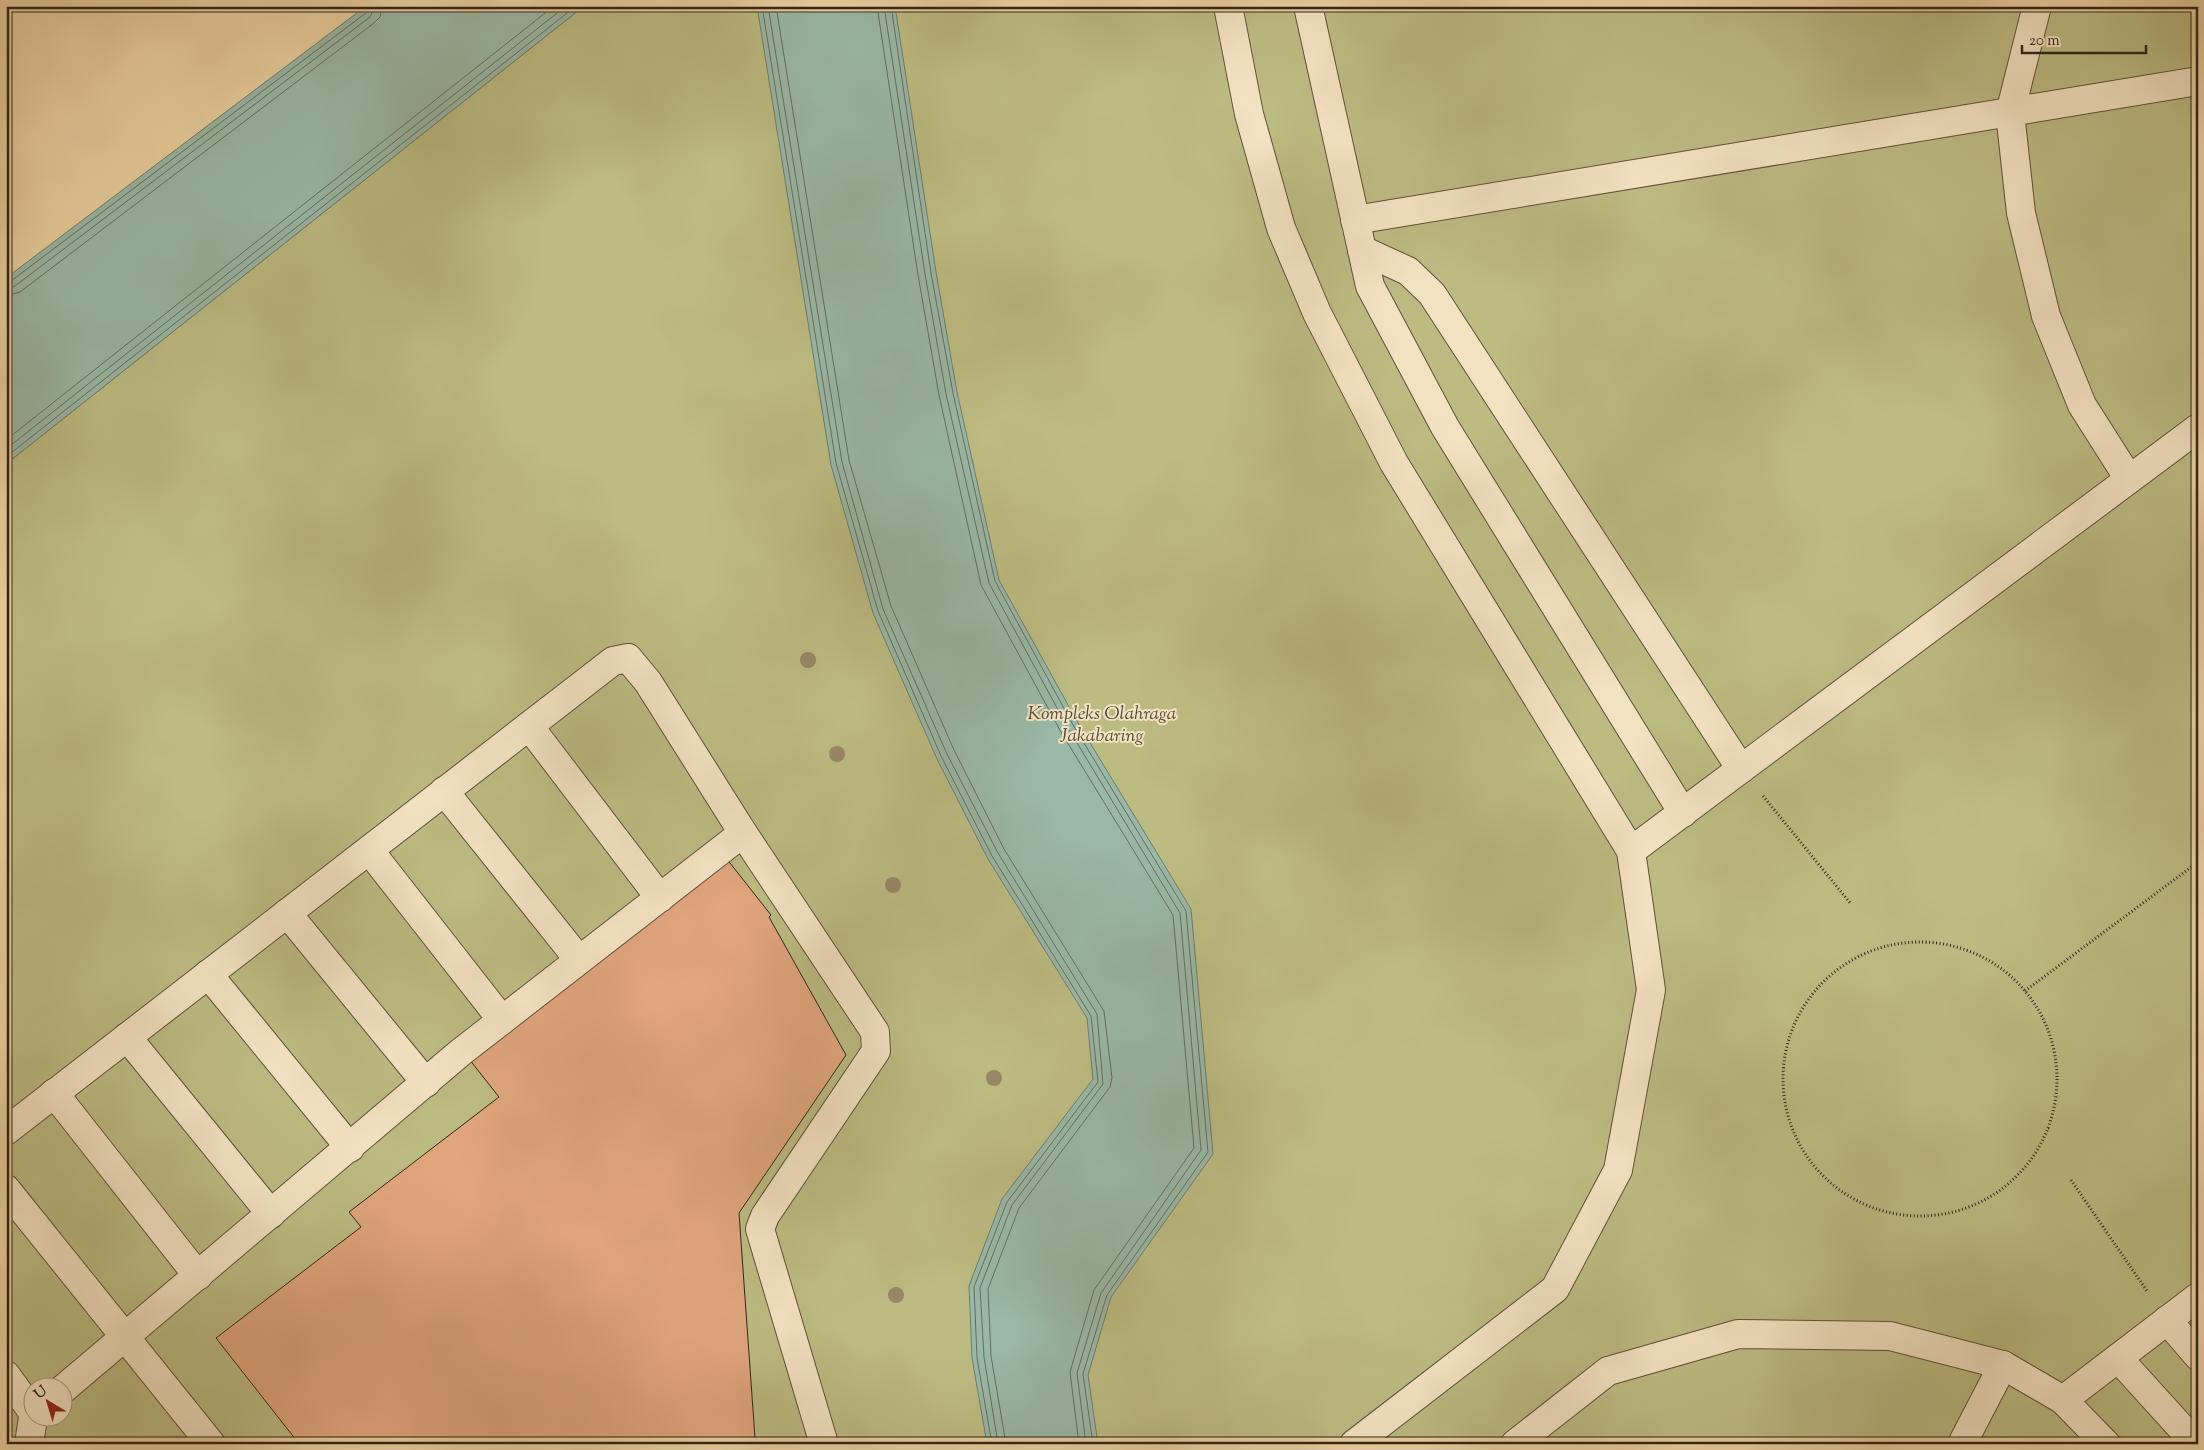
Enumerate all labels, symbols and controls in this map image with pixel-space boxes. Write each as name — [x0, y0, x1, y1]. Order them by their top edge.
scale bar — [2022, 22, 2145, 54]
text: 20 m — [2029, 31, 2060, 52]
park label: Kompleks Olahraga Jakabaring — [1028, 701, 1177, 750]
north arrow — [22, 1378, 72, 1428]
text: U — [31, 1382, 52, 1405]

